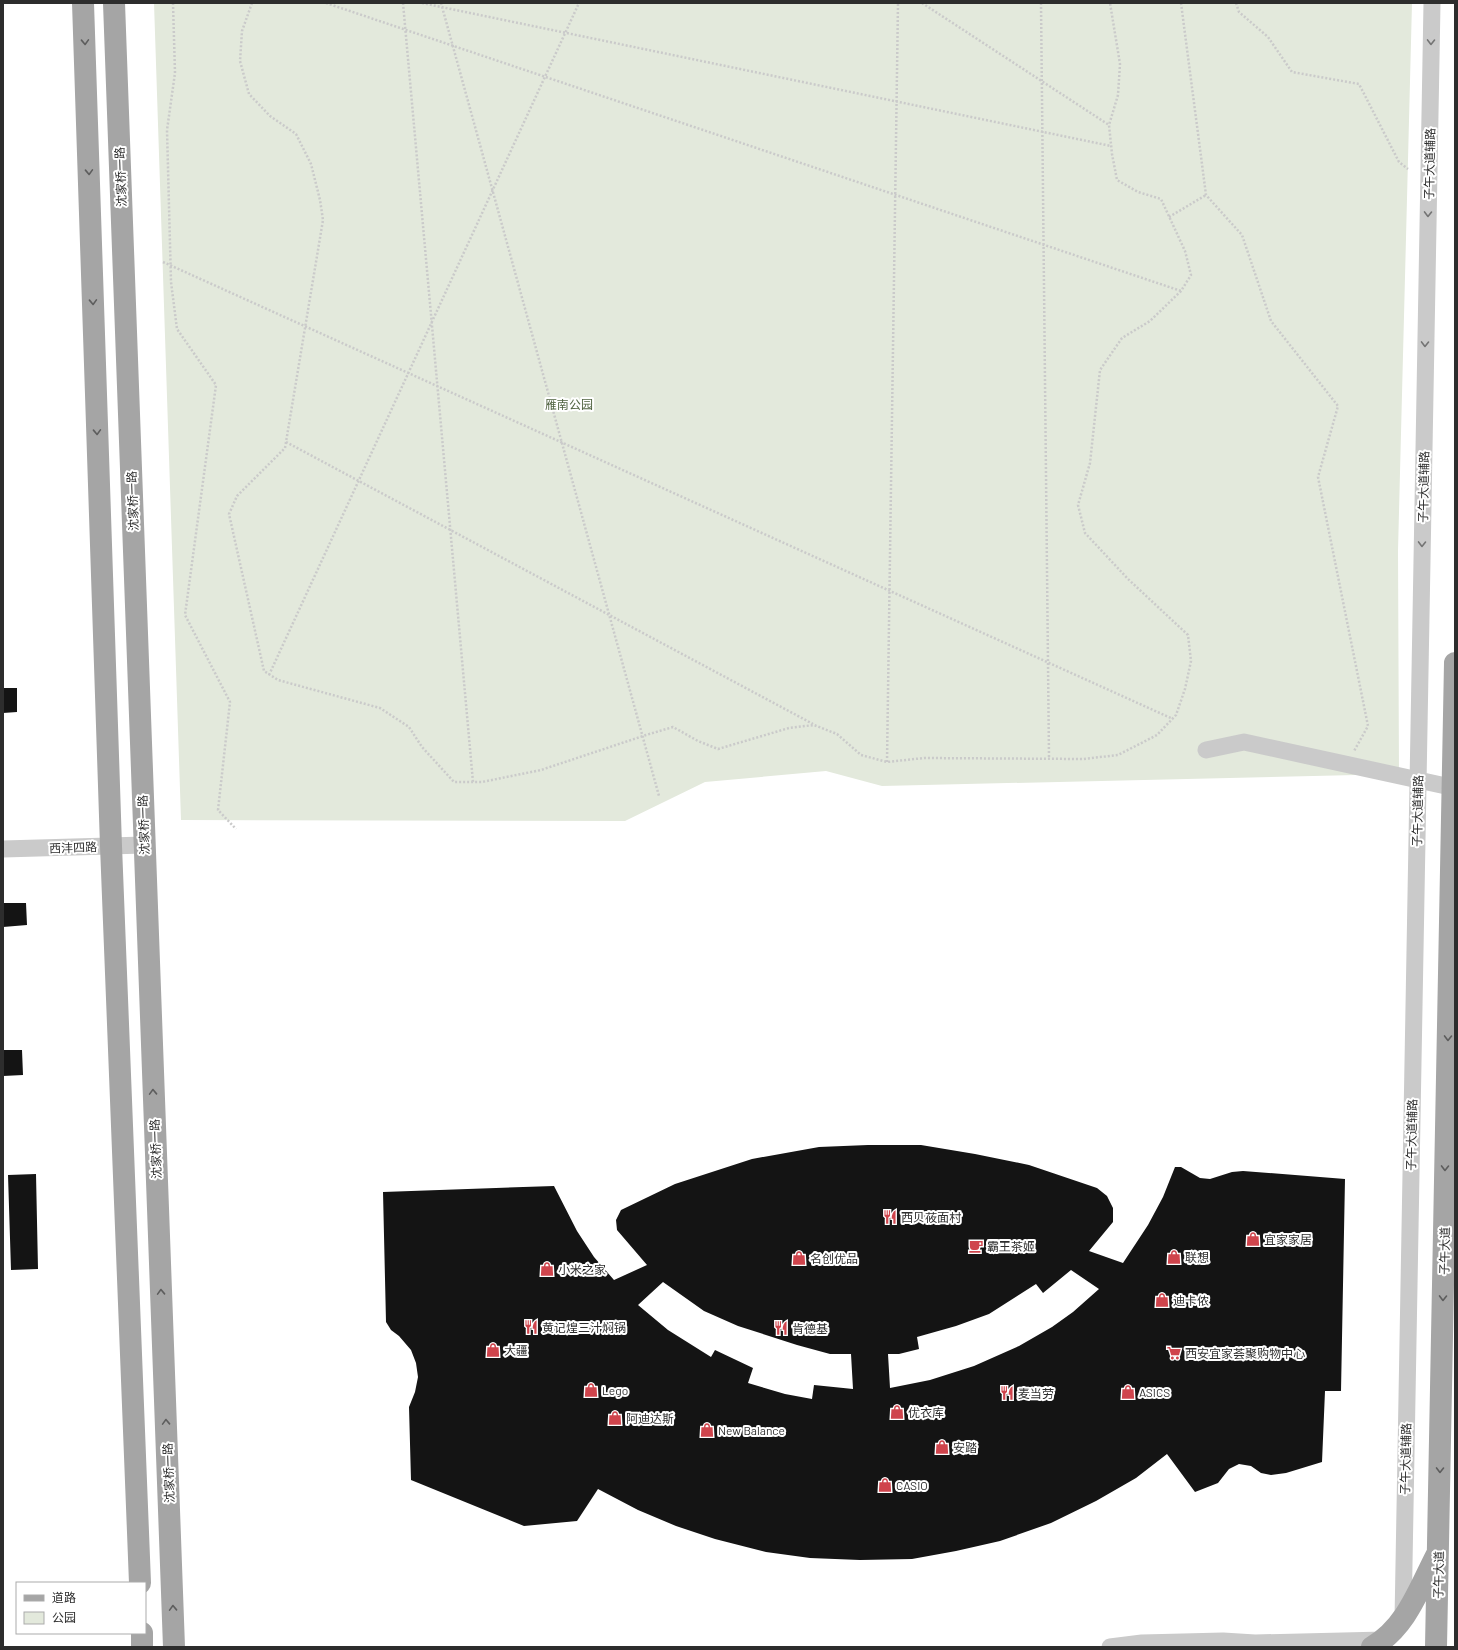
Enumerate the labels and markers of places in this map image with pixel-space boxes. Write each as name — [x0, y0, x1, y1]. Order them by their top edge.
restaurant icon: 西贝莜面村 — [882, 1209, 898, 1225]
place label: 西贝莜面村 — [901, 1210, 962, 1224]
shop icon: 宜家家居 — [1245, 1231, 1261, 1247]
place label: 宜家家居 — [1264, 1232, 1312, 1246]
cafe icon: 霸王茶姬 — [968, 1238, 984, 1254]
place label: 霸王茶姬 — [987, 1239, 1035, 1253]
shop icon: 联想 — [1166, 1249, 1182, 1265]
shop icon: 名创优品 — [791, 1250, 807, 1266]
place label: 联想 — [1185, 1250, 1209, 1264]
place label: 名创优品 — [810, 1251, 858, 1265]
shop icon: 小米之家 — [539, 1261, 555, 1277]
place label: 小米之家 — [558, 1262, 606, 1276]
shop icon: 迪卡侬 — [1154, 1292, 1170, 1308]
place label: 迪卡侬 — [1173, 1293, 1209, 1307]
restaurant icon: 黄记煌三汁焖锅 — [523, 1319, 539, 1335]
place label: 黄记煌三汁焖锅 — [542, 1320, 626, 1334]
restaurant icon: 肯德基 — [773, 1320, 789, 1336]
place label: 肯德基 — [792, 1321, 828, 1335]
shop icon: 大疆 — [485, 1342, 501, 1358]
place label: 大疆 — [504, 1343, 528, 1357]
supermarket icon: 西安宜家荟聚购物中心 — [1166, 1345, 1182, 1361]
place label: 西安宜家荟聚购物中心 — [1185, 1346, 1305, 1360]
shop icon: Lego — [583, 1382, 599, 1398]
place label: Lego — [602, 1383, 628, 1397]
shop icon: ASICS — [1120, 1384, 1136, 1400]
restaurant icon: 麦当劳 — [999, 1385, 1015, 1401]
place label: ASICS — [1139, 1385, 1170, 1399]
place label: 麦当劳 — [1018, 1386, 1054, 1400]
shop icon: 优衣库 — [889, 1404, 905, 1420]
place label: 优衣库 — [908, 1405, 944, 1419]
shop icon: 阿迪达斯 — [607, 1410, 623, 1426]
place label: 阿迪达斯 — [626, 1411, 674, 1425]
shop icon: New Balance — [699, 1422, 715, 1438]
place label: New Balance — [718, 1423, 785, 1437]
shop icon: 安踏 — [934, 1439, 950, 1455]
place label: 安踏 — [953, 1440, 977, 1454]
shop icon: CASIO — [877, 1477, 893, 1493]
place label: CASIO — [896, 1478, 928, 1492]

